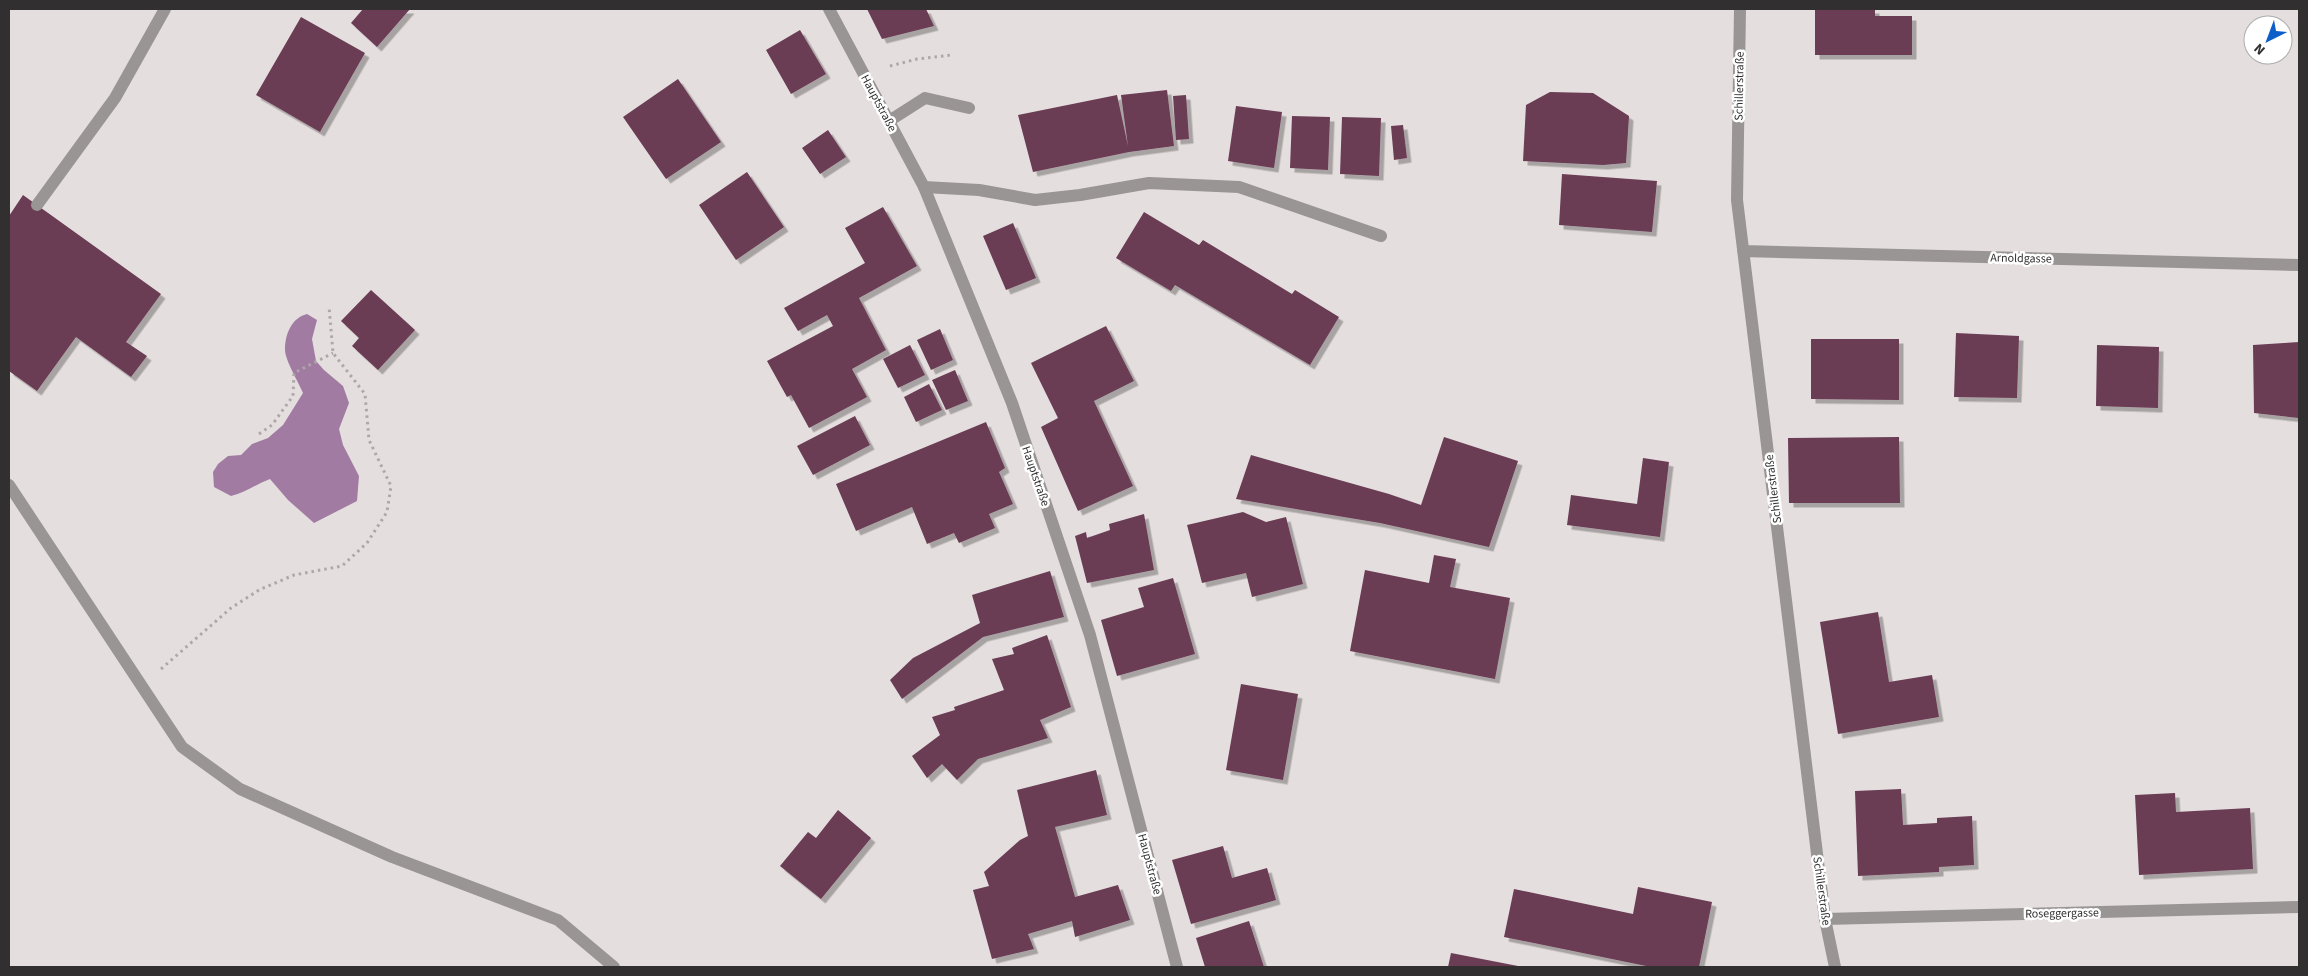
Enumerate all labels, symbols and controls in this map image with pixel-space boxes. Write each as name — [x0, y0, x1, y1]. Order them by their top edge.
north arrow — [2243, 15, 2293, 65]
text: N — [2250, 38, 2270, 59]
street label: Schillerstraße — [1730, 51, 1749, 121]
street label: Hauptstraße — [856, 72, 901, 135]
street label: Arnoldgasse — [1990, 249, 2052, 268]
street label: Hauptstraße — [1017, 444, 1054, 508]
street label: Schillerstraße — [1761, 454, 1786, 524]
street label: Hauptstraße — [1133, 832, 1166, 897]
street label: Schillerstraße — [1808, 856, 1835, 927]
street label: Roseggergasse — [2025, 904, 2099, 923]

